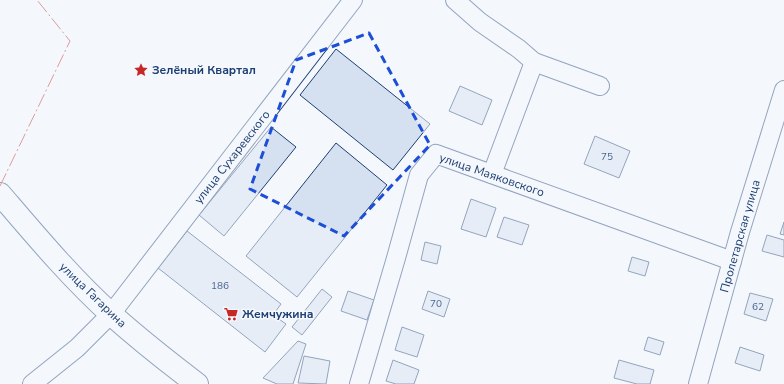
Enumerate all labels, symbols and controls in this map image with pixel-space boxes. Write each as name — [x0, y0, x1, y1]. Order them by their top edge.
place icon: Зелёный Квартал — [133, 62, 149, 78]
place label: Зелёный Квартал — [152, 62, 256, 78]
street label: улица Сухаревского — [190, 107, 274, 207]
street label: улица Маяковского — [437, 149, 547, 201]
house number: 75 — [601, 150, 613, 164]
street label: Пролетарская улица — [716, 178, 764, 294]
street label: улица Гагарина — [56, 259, 130, 331]
house number: 186 — [211, 279, 229, 293]
house number: 70 — [430, 297, 442, 311]
house number: 62 — [752, 300, 764, 314]
supermarket icon: Жемчужина — [223, 306, 239, 322]
place label: Жемчужина — [242, 306, 314, 322]

